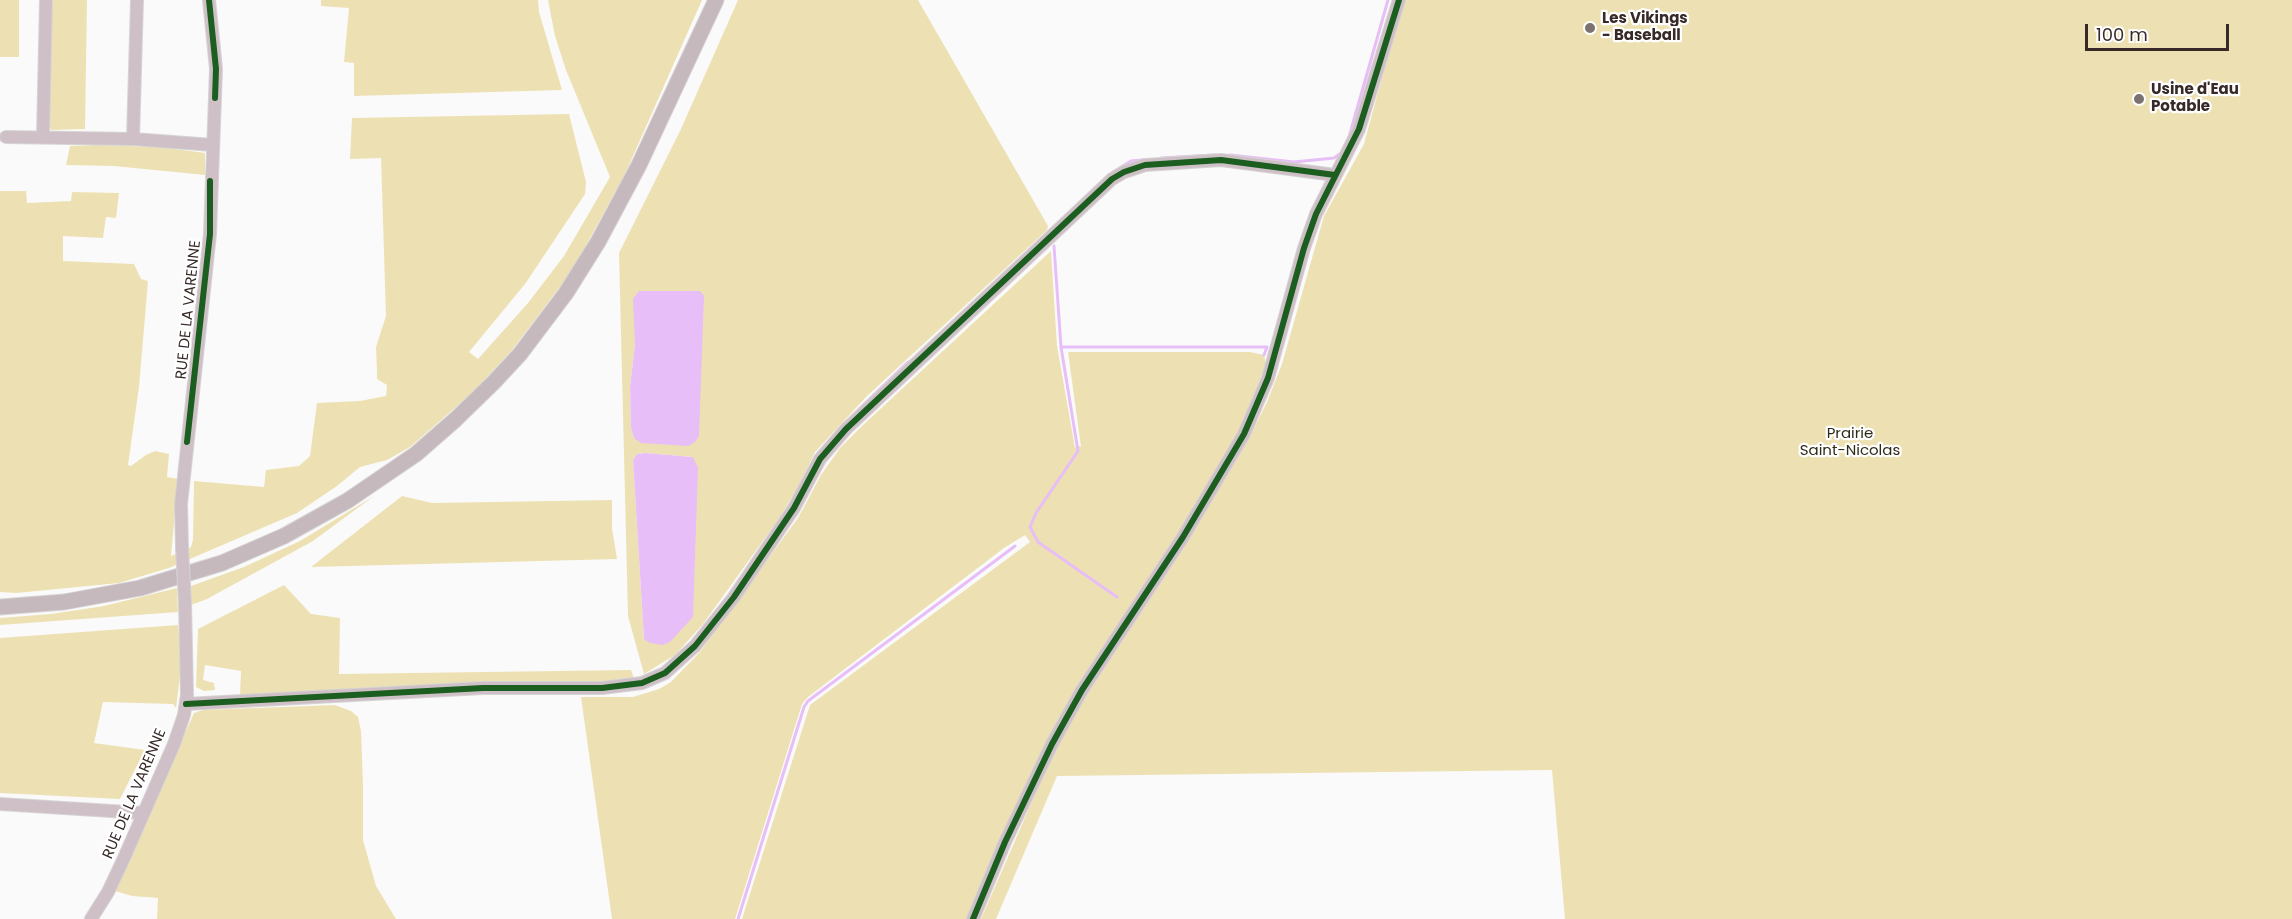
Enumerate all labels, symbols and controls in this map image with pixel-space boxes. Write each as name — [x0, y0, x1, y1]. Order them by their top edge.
place label: Les Vikings - Baseball — [1602, 10, 1688, 45]
scale bar — [2088, 12, 2232, 50]
marker: Les Vikings - Baseball — [1583, 21, 1597, 35]
text: 100 m — [2096, 22, 2148, 47]
place label: Usine d'Eau Potable — [2151, 81, 2239, 116]
marker: Usine d'Eau Potable — [2132, 92, 2146, 106]
street label: RUE DE LA VARENNE — [173, 240, 205, 380]
park label: Prairie Saint-Nicolas — [1800, 425, 1900, 460]
street label: RUE DE LA VARENNE — [99, 726, 171, 862]

